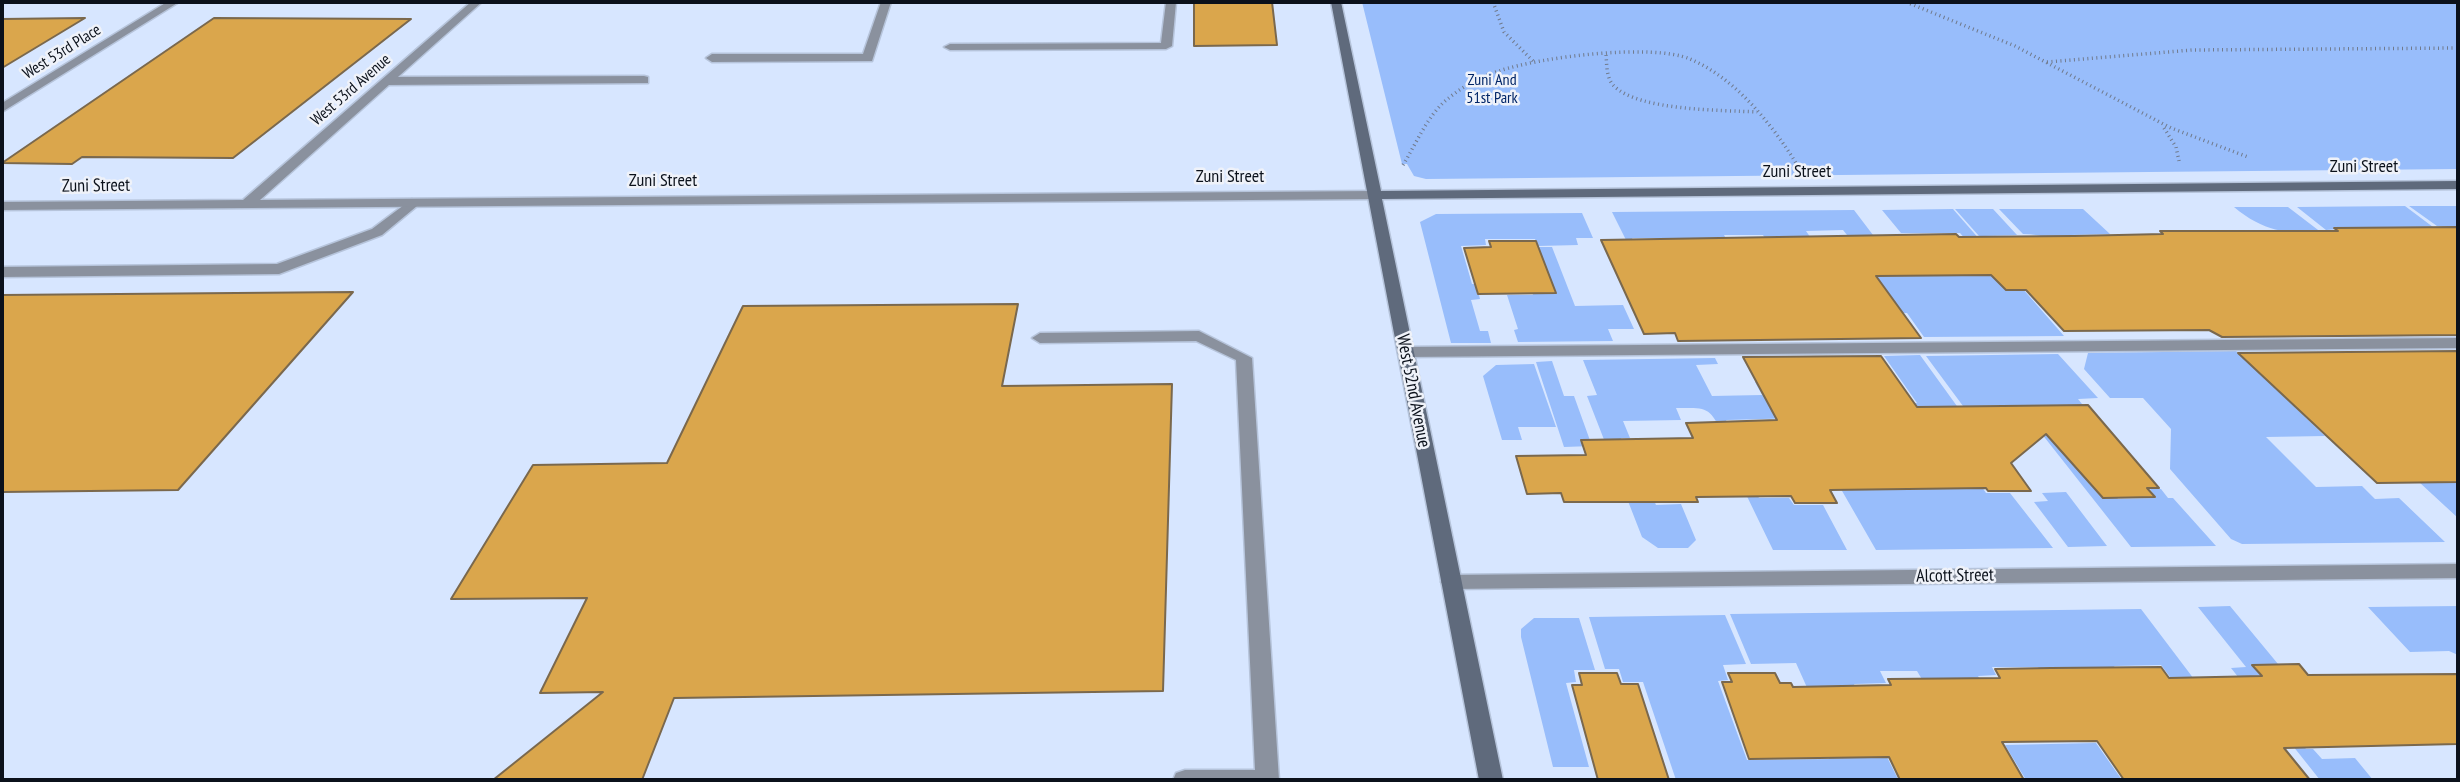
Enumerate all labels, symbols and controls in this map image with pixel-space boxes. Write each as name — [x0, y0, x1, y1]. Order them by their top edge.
street label: West 53rd Place — [19, 20, 105, 84]
street label: West 53rd Avenue — [307, 50, 395, 130]
park label: Zuni And 51st Park — [1466, 70, 1518, 108]
street label: Zuni Street — [2330, 156, 2398, 178]
street label: Zuni Street — [1763, 161, 1831, 183]
street label: Zuni Street — [1196, 166, 1264, 188]
street label: Zuni Street — [629, 170, 697, 192]
street label: Zuni Street — [62, 175, 130, 197]
street label: West 52nd Avenue — [1391, 333, 1435, 449]
street label: Alcott Street — [1916, 565, 1994, 587]

